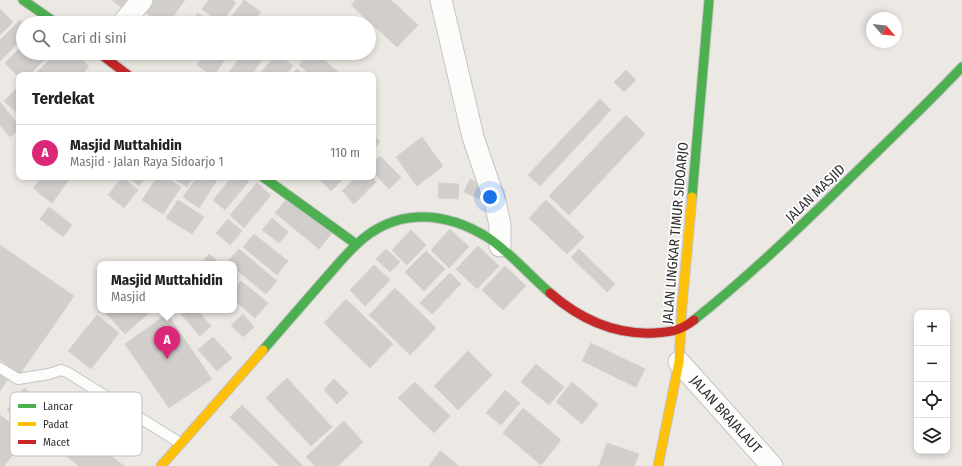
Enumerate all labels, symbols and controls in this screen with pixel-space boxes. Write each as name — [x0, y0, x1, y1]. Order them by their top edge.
north arrow — [866, 12, 902, 48]
search box — [16, 16, 376, 60]
icon: search — [30, 27, 52, 49]
text: Cari di sini — [62, 29, 127, 47]
text: Terdekat — [32, 88, 94, 109]
text: Masjid Muttahidin — [70, 136, 182, 154]
street label: JALAN LINGKAR TIMUR SIDOARJO — [659, 141, 692, 325]
text: A — [41, 145, 49, 160]
text: 110 m — [330, 145, 360, 160]
text: Masjid · Jalan Raya Sidoarjo 1 — [70, 154, 224, 169]
street label: JALAN MASJID — [782, 161, 849, 226]
your location — [480, 187, 500, 207]
popup — [97, 261, 237, 313]
text: Masjid Muttahidin — [111, 271, 223, 289]
text: Masjid — [111, 289, 146, 304]
map controls — [914, 310, 950, 454]
button: + — [914, 310, 950, 346]
pin: A — [154, 326, 180, 359]
button: − — [914, 346, 950, 382]
street label: JALAN BRAJALAUT — [686, 372, 765, 457]
button: locate — [914, 382, 950, 418]
legend — [10, 392, 142, 456]
text: Lancar — [43, 400, 73, 413]
text: Padat — [43, 418, 69, 431]
button: layers — [914, 418, 950, 454]
text: Macet — [43, 436, 70, 449]

